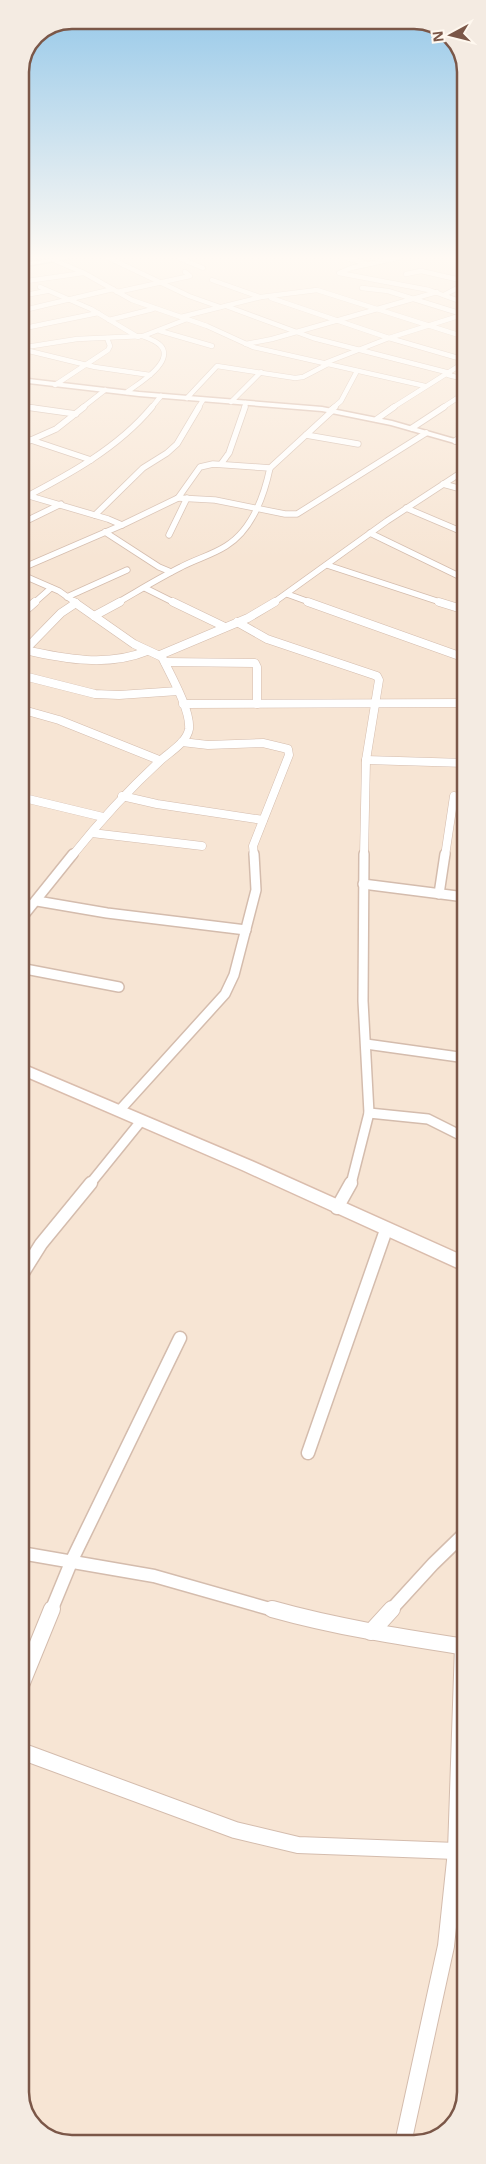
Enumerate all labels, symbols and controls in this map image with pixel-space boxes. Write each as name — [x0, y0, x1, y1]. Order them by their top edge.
north arrow — [426, 10, 476, 60]
text: N — [427, 30, 448, 43]

